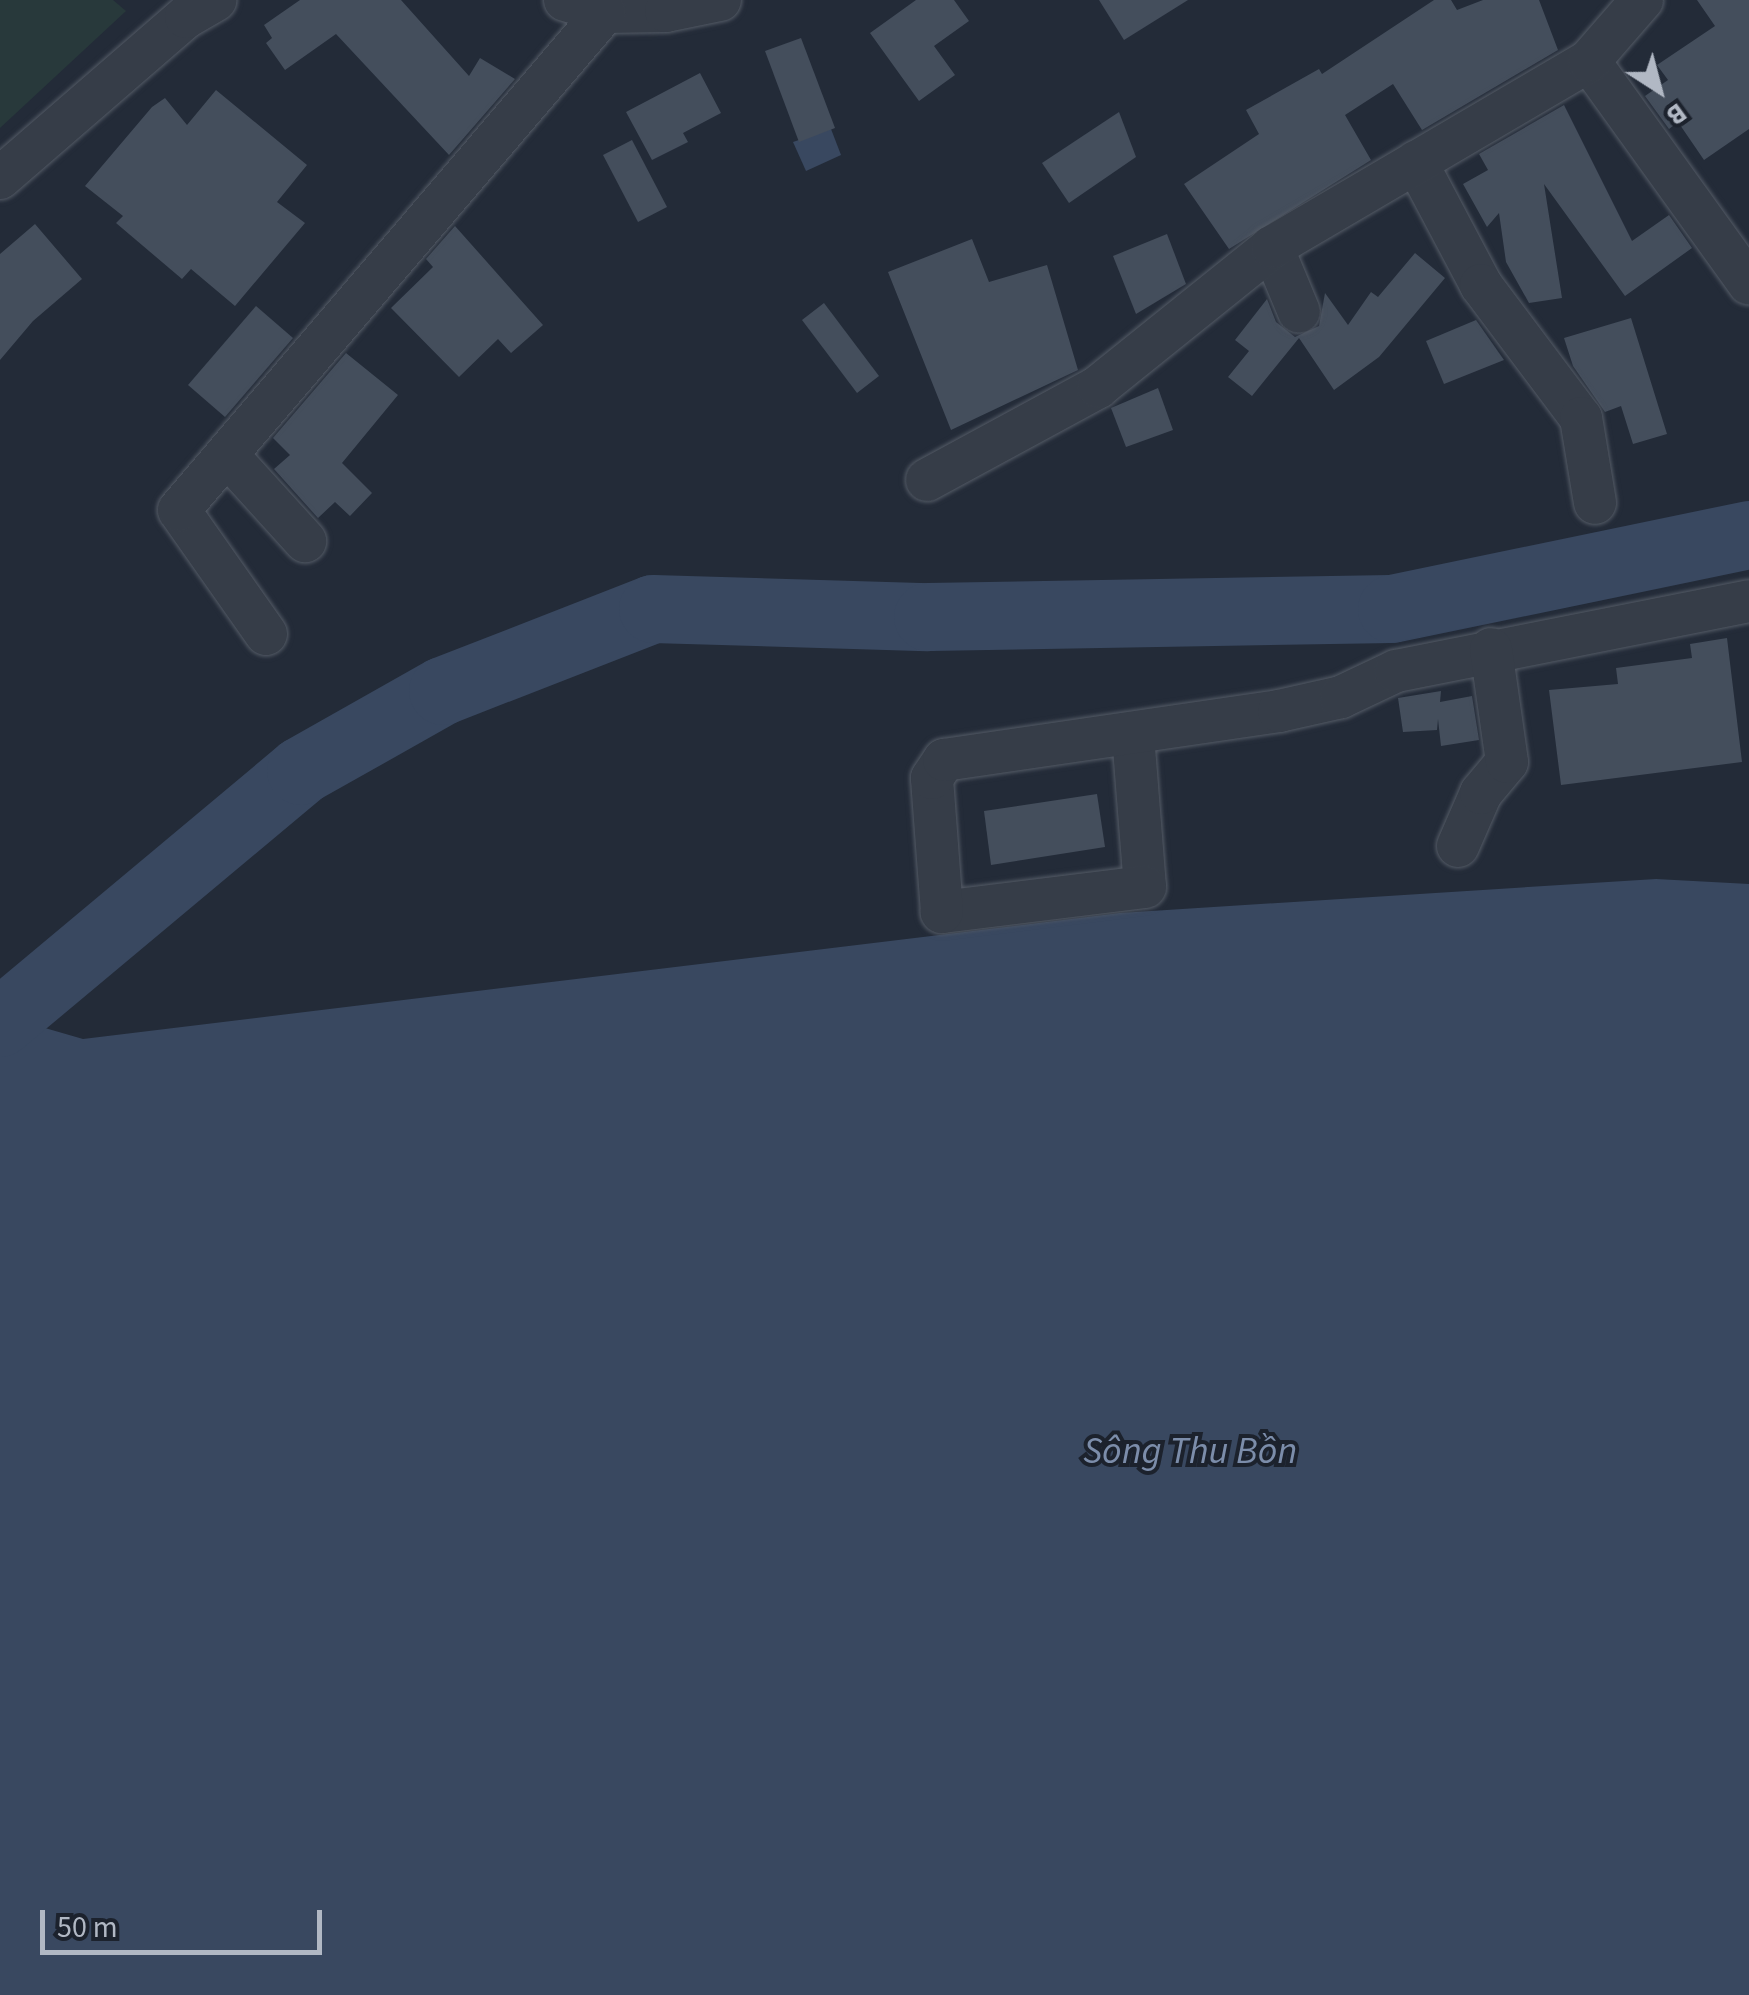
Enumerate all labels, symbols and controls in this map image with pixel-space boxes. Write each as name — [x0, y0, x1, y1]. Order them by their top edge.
north arrow — [1609, 40, 1709, 140]
text: B — [1658, 93, 1695, 135]
water label: Sông Thu Bồn — [1083, 1429, 1297, 1475]
scale bar — [45, 1890, 328, 1952]
text: 50 m — [57, 1906, 118, 1949]

